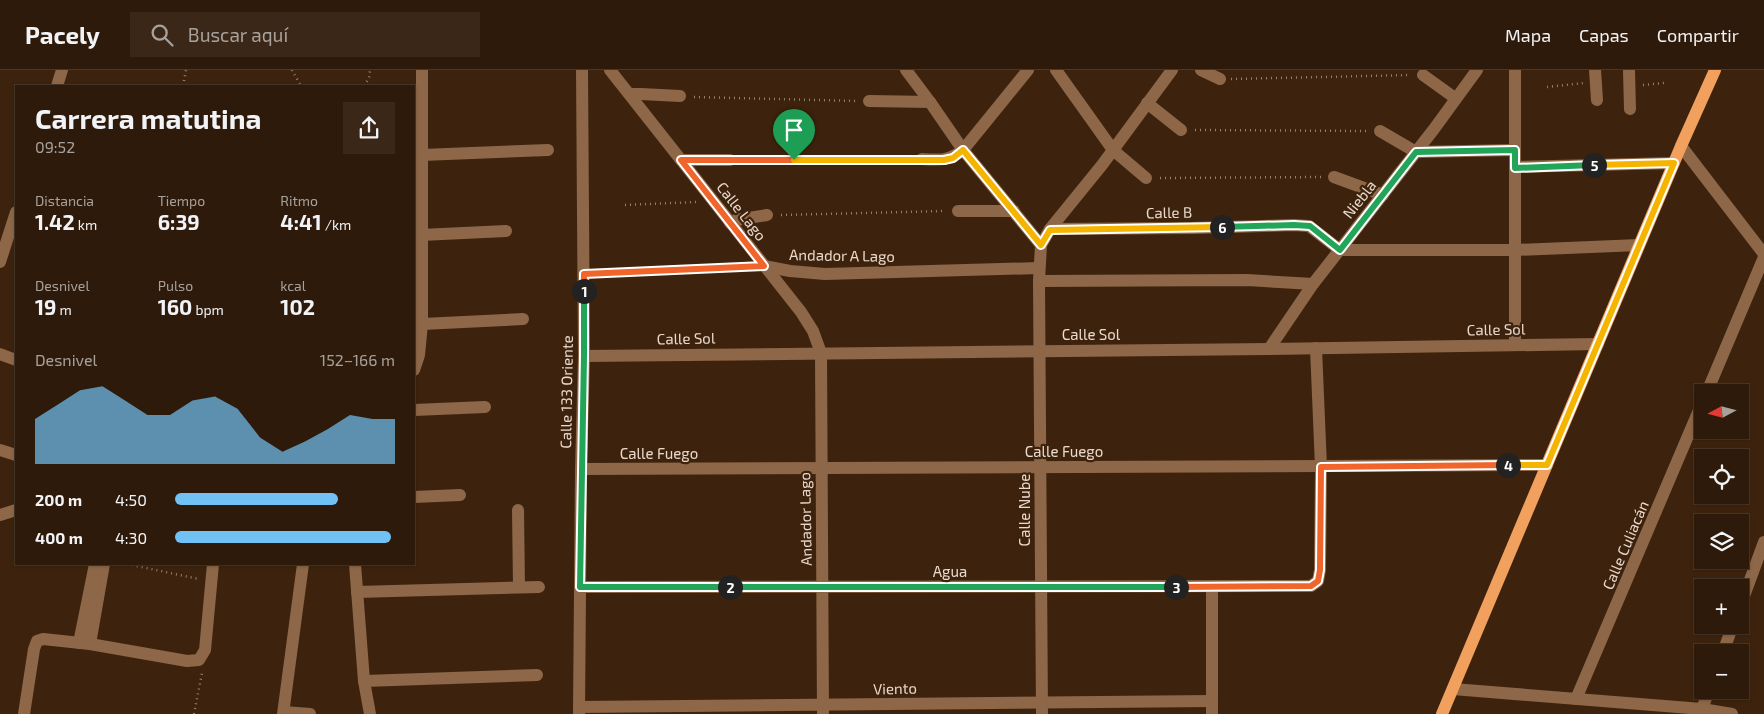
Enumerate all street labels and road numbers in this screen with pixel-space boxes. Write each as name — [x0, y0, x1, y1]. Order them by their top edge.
street label: Niebla — [1338, 176, 1380, 222]
street label: Calle Lago — [713, 178, 771, 244]
street label: Calle B — [1146, 203, 1192, 221]
street label: Andador A Lago — [789, 245, 895, 265]
street label: Calle Sol — [1467, 319, 1526, 339]
street label: Calle Sol — [1062, 325, 1121, 343]
street label: Calle Sol — [657, 328, 716, 348]
street label: Calle 133 Oriente — [556, 335, 576, 449]
street label: Calle Fuego — [1025, 442, 1103, 460]
street label: Calle Fuego — [620, 444, 698, 462]
street label: Andador Lago — [795, 472, 815, 566]
street label: Calle Nube — [1015, 474, 1033, 546]
street label: Calle Culiacán — [1598, 498, 1652, 592]
street label: Agua — [933, 562, 967, 580]
street label: Viento — [873, 679, 917, 697]

